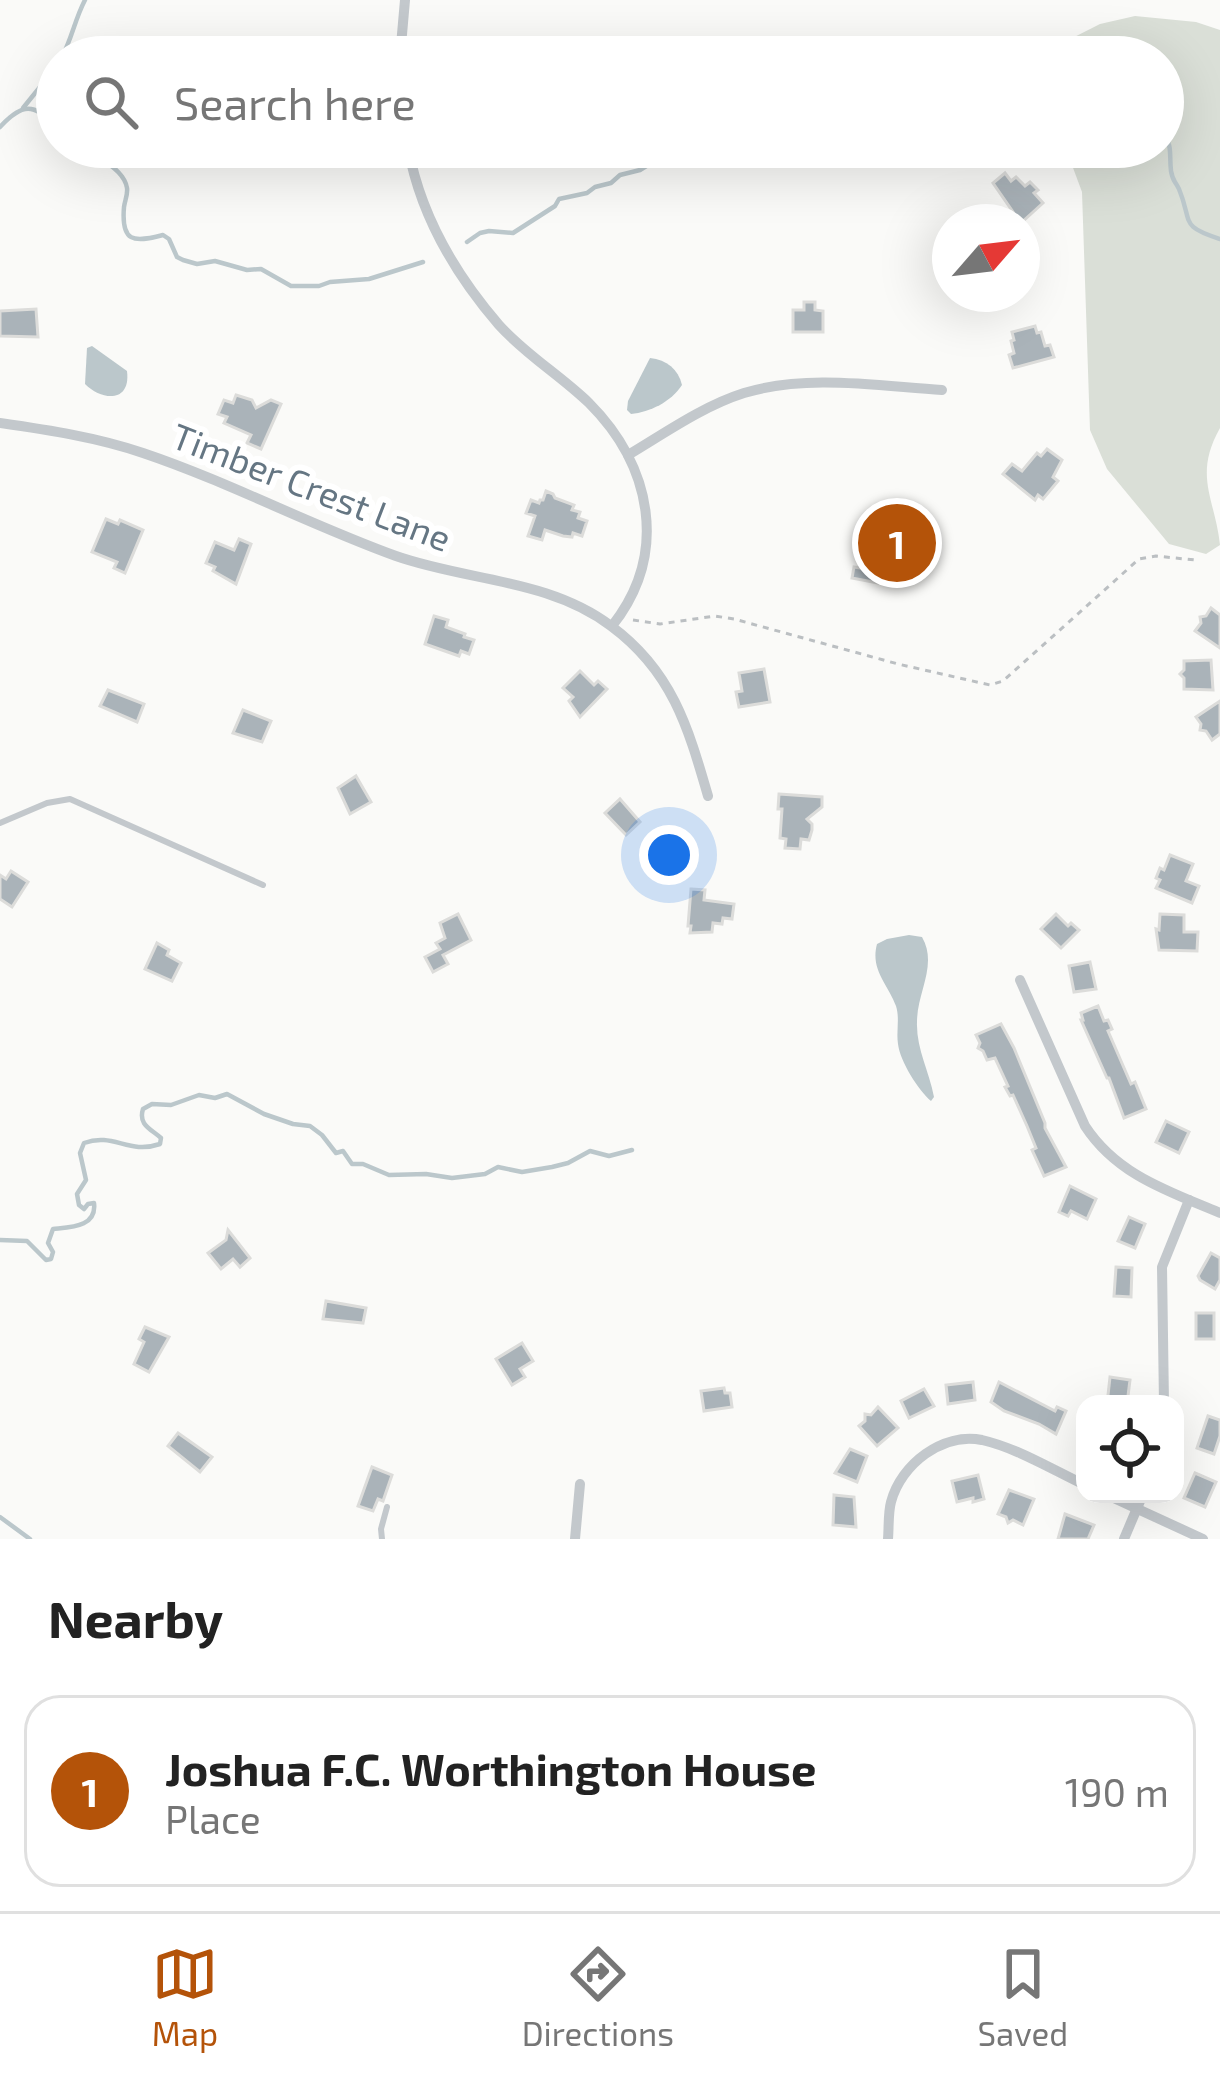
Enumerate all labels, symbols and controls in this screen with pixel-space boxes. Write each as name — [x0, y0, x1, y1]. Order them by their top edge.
search box — [36, 36, 1184, 168]
icon: search — [78, 69, 144, 135]
text: Search here — [174, 75, 416, 129]
north arrow — [932, 204, 1040, 312]
street label: Timber Crest Lane — [166, 413, 458, 559]
pin: 1 — [858, 498, 936, 588]
your location — [639, 825, 699, 885]
map controls — [1076, 1395, 1184, 1503]
button: locate — [1076, 1395, 1184, 1503]
text: Nearby — [48, 1587, 223, 1648]
text: Joshua F.C. Worthington House — [165, 1741, 816, 1795]
text: 1 — [82, 1768, 98, 1815]
text: 190 m — [1065, 1768, 1169, 1815]
text: Place — [165, 1795, 261, 1842]
tab: Map — [152, 1941, 218, 2053]
tab: Directions — [522, 1941, 674, 2053]
tab: Saved — [978, 1941, 1068, 2053]

